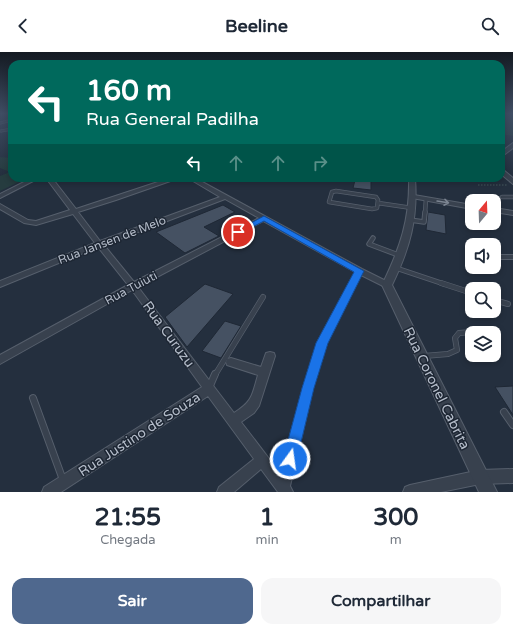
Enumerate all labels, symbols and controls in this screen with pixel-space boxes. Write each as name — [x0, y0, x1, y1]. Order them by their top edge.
icon: back — [12, 15, 34, 37]
text: Beeline — [225, 15, 288, 37]
icon: search — [479, 15, 501, 37]
text: 160 m — [86, 74, 172, 108]
icon: left — [20, 76, 72, 128]
text: Rua General Padilha — [86, 108, 259, 130]
icon: left — [183, 152, 205, 174]
icon: ahead — [225, 152, 247, 174]
icon: ahead — [267, 152, 289, 174]
icon: right — [309, 152, 331, 174]
north arrow — [465, 194, 501, 230]
map controls — [465, 194, 501, 362]
one-way arrow — [436, 198, 449, 206]
street label: Rua Jansen de Melo — [56, 213, 168, 267]
pin — [221, 215, 255, 249]
icon: arrive — [227, 221, 249, 243]
button: sound — [465, 238, 501, 274]
street label: Rua Tuiuti — [102, 268, 160, 308]
button: search — [465, 282, 501, 318]
street label: Rua Curuzu — [139, 298, 198, 371]
street label: Rua Coronel Cabrita — [400, 324, 474, 452]
button: layers — [465, 326, 501, 362]
street label: Rua Justino de Souza — [75, 389, 204, 480]
position arrow — [269, 438, 311, 480]
text: 21:55 — [95, 503, 161, 532]
text: 1 — [260, 503, 275, 532]
text: 300 — [373, 503, 418, 532]
text: Chegada — [100, 532, 155, 548]
text: min — [256, 532, 279, 548]
text: m — [390, 532, 402, 548]
button: Sair — [12, 578, 253, 624]
button: Compartilhar — [261, 578, 501, 624]

